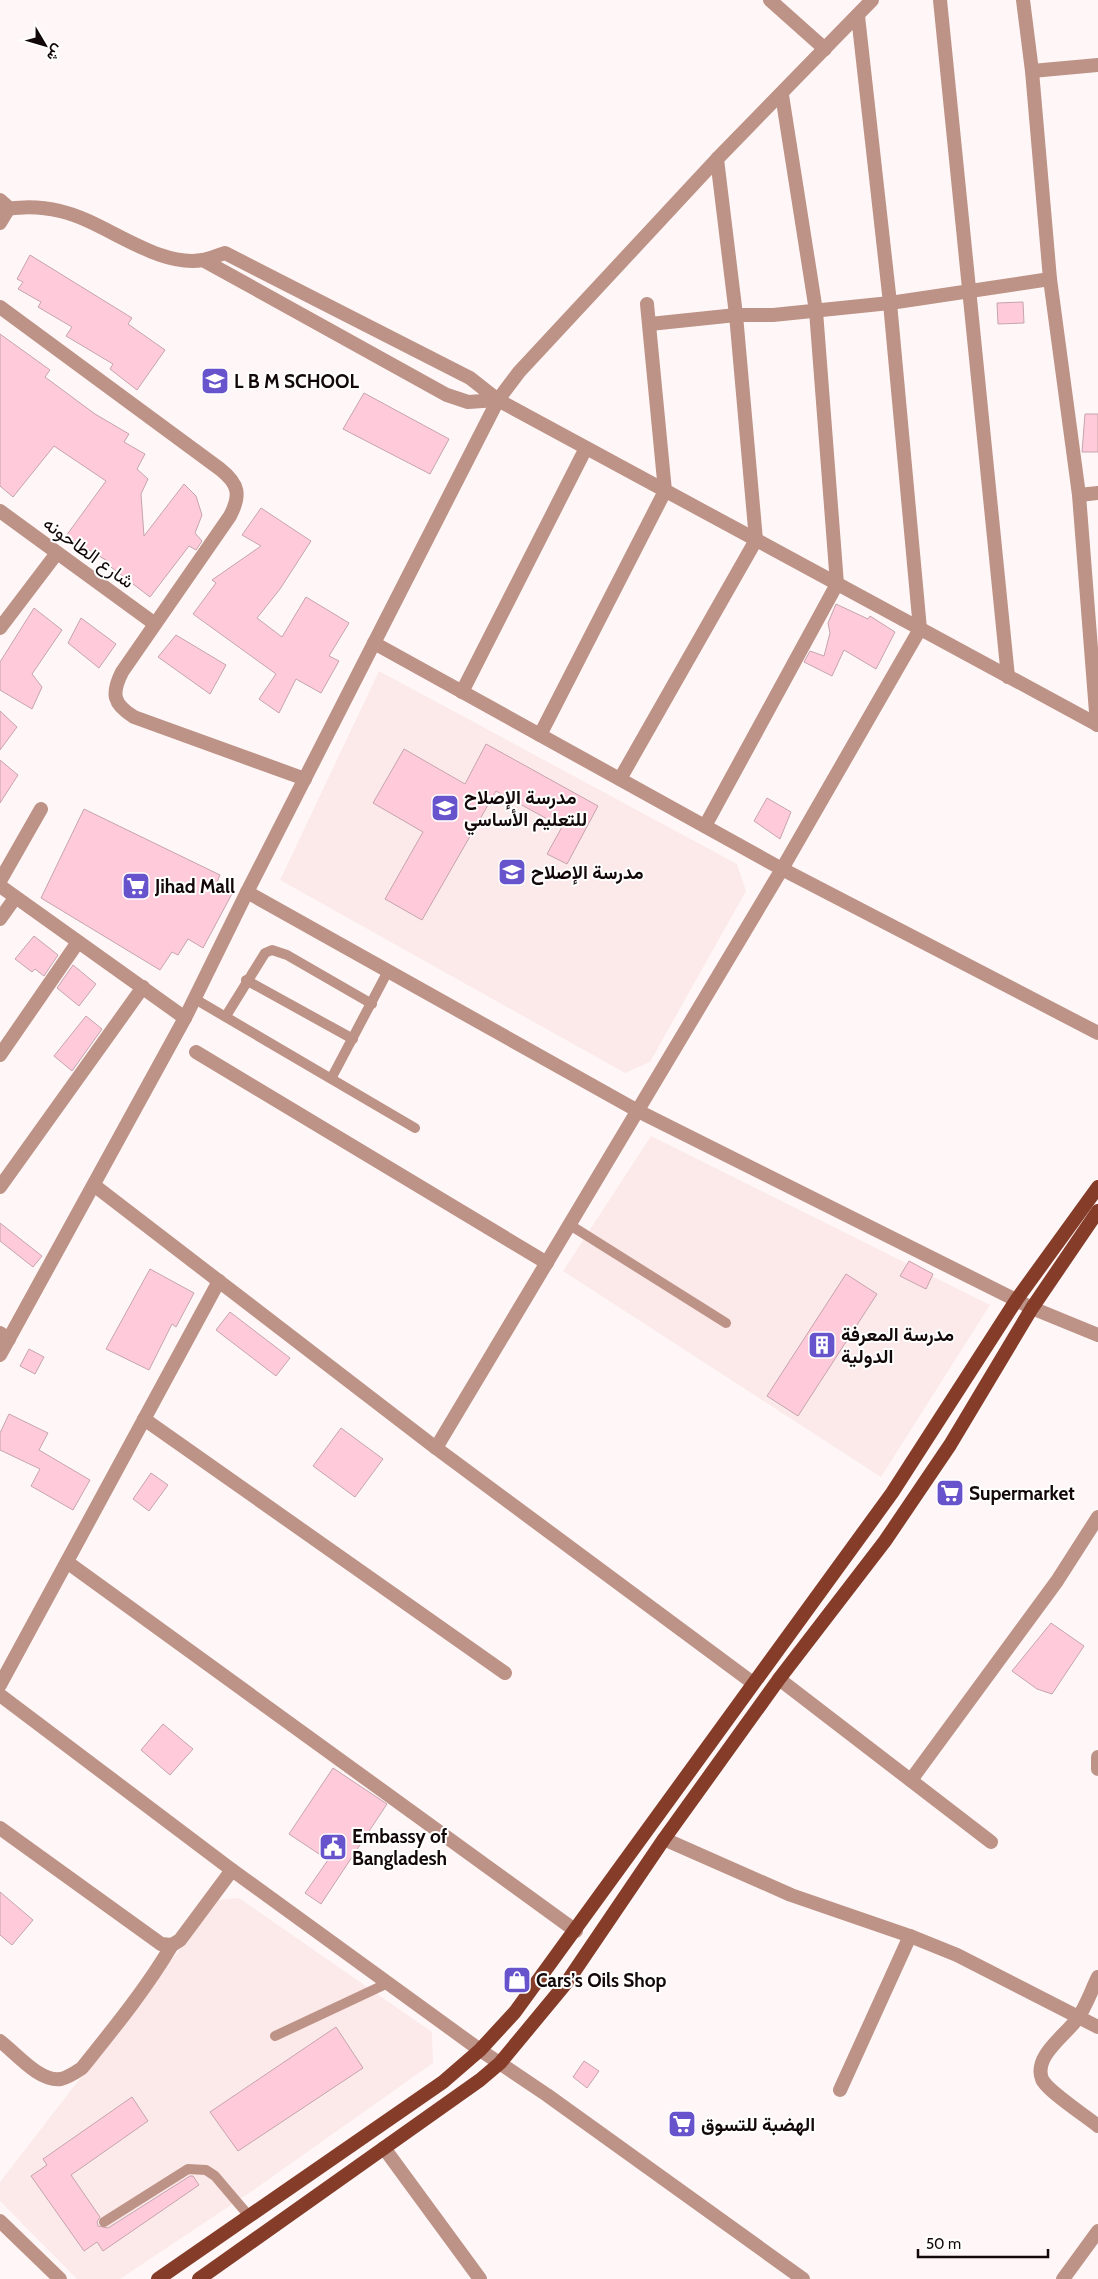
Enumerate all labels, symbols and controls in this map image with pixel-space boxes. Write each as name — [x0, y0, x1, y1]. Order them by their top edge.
north arrow — [20, 20, 70, 70]
text: ش — [43, 41, 68, 65]
school or university icon: L B M SCHOOL — [200, 366, 230, 396]
place label: L B M SCHOOL — [234, 370, 359, 393]
street label: شارع الطاحونه — [38, 512, 139, 594]
place label: مدرسة الإصلاح للتعليم الأساسي — [464, 786, 587, 836]
school or university icon: مدرسة الإصلاح للتعليم الأساسي — [430, 793, 460, 823]
school or university icon: مدرسة الإصلاح — [497, 857, 527, 887]
place label: مدرسة الإصلاح — [531, 861, 644, 885]
supermarket icon: Jihad Mall — [121, 871, 151, 901]
place label: Jihad Mall — [154, 875, 235, 898]
place label: مدرسة المعرفة الدولية — [841, 1323, 954, 1369]
building icon: مدرسة المعرفة الدولية — [807, 1330, 837, 1360]
supermarket icon: Supermarket — [935, 1478, 965, 1508]
place label: Supermarket — [969, 1482, 1075, 1505]
place label: Embassy of Bangladesh — [352, 1825, 448, 1870]
public building icon: Embassy of Bangladesh — [318, 1832, 348, 1862]
shop icon: Cars’s Oils Shop — [502, 1965, 532, 1995]
place label: Cars’s Oils Shop — [536, 1969, 667, 1992]
supermarket icon: الهضبة للتسوق — [667, 2109, 697, 2139]
place label: الهضبة للتسوق — [701, 2113, 815, 2137]
scale bar — [918, 2226, 1048, 2258]
text: 50 m — [926, 2235, 961, 2253]

